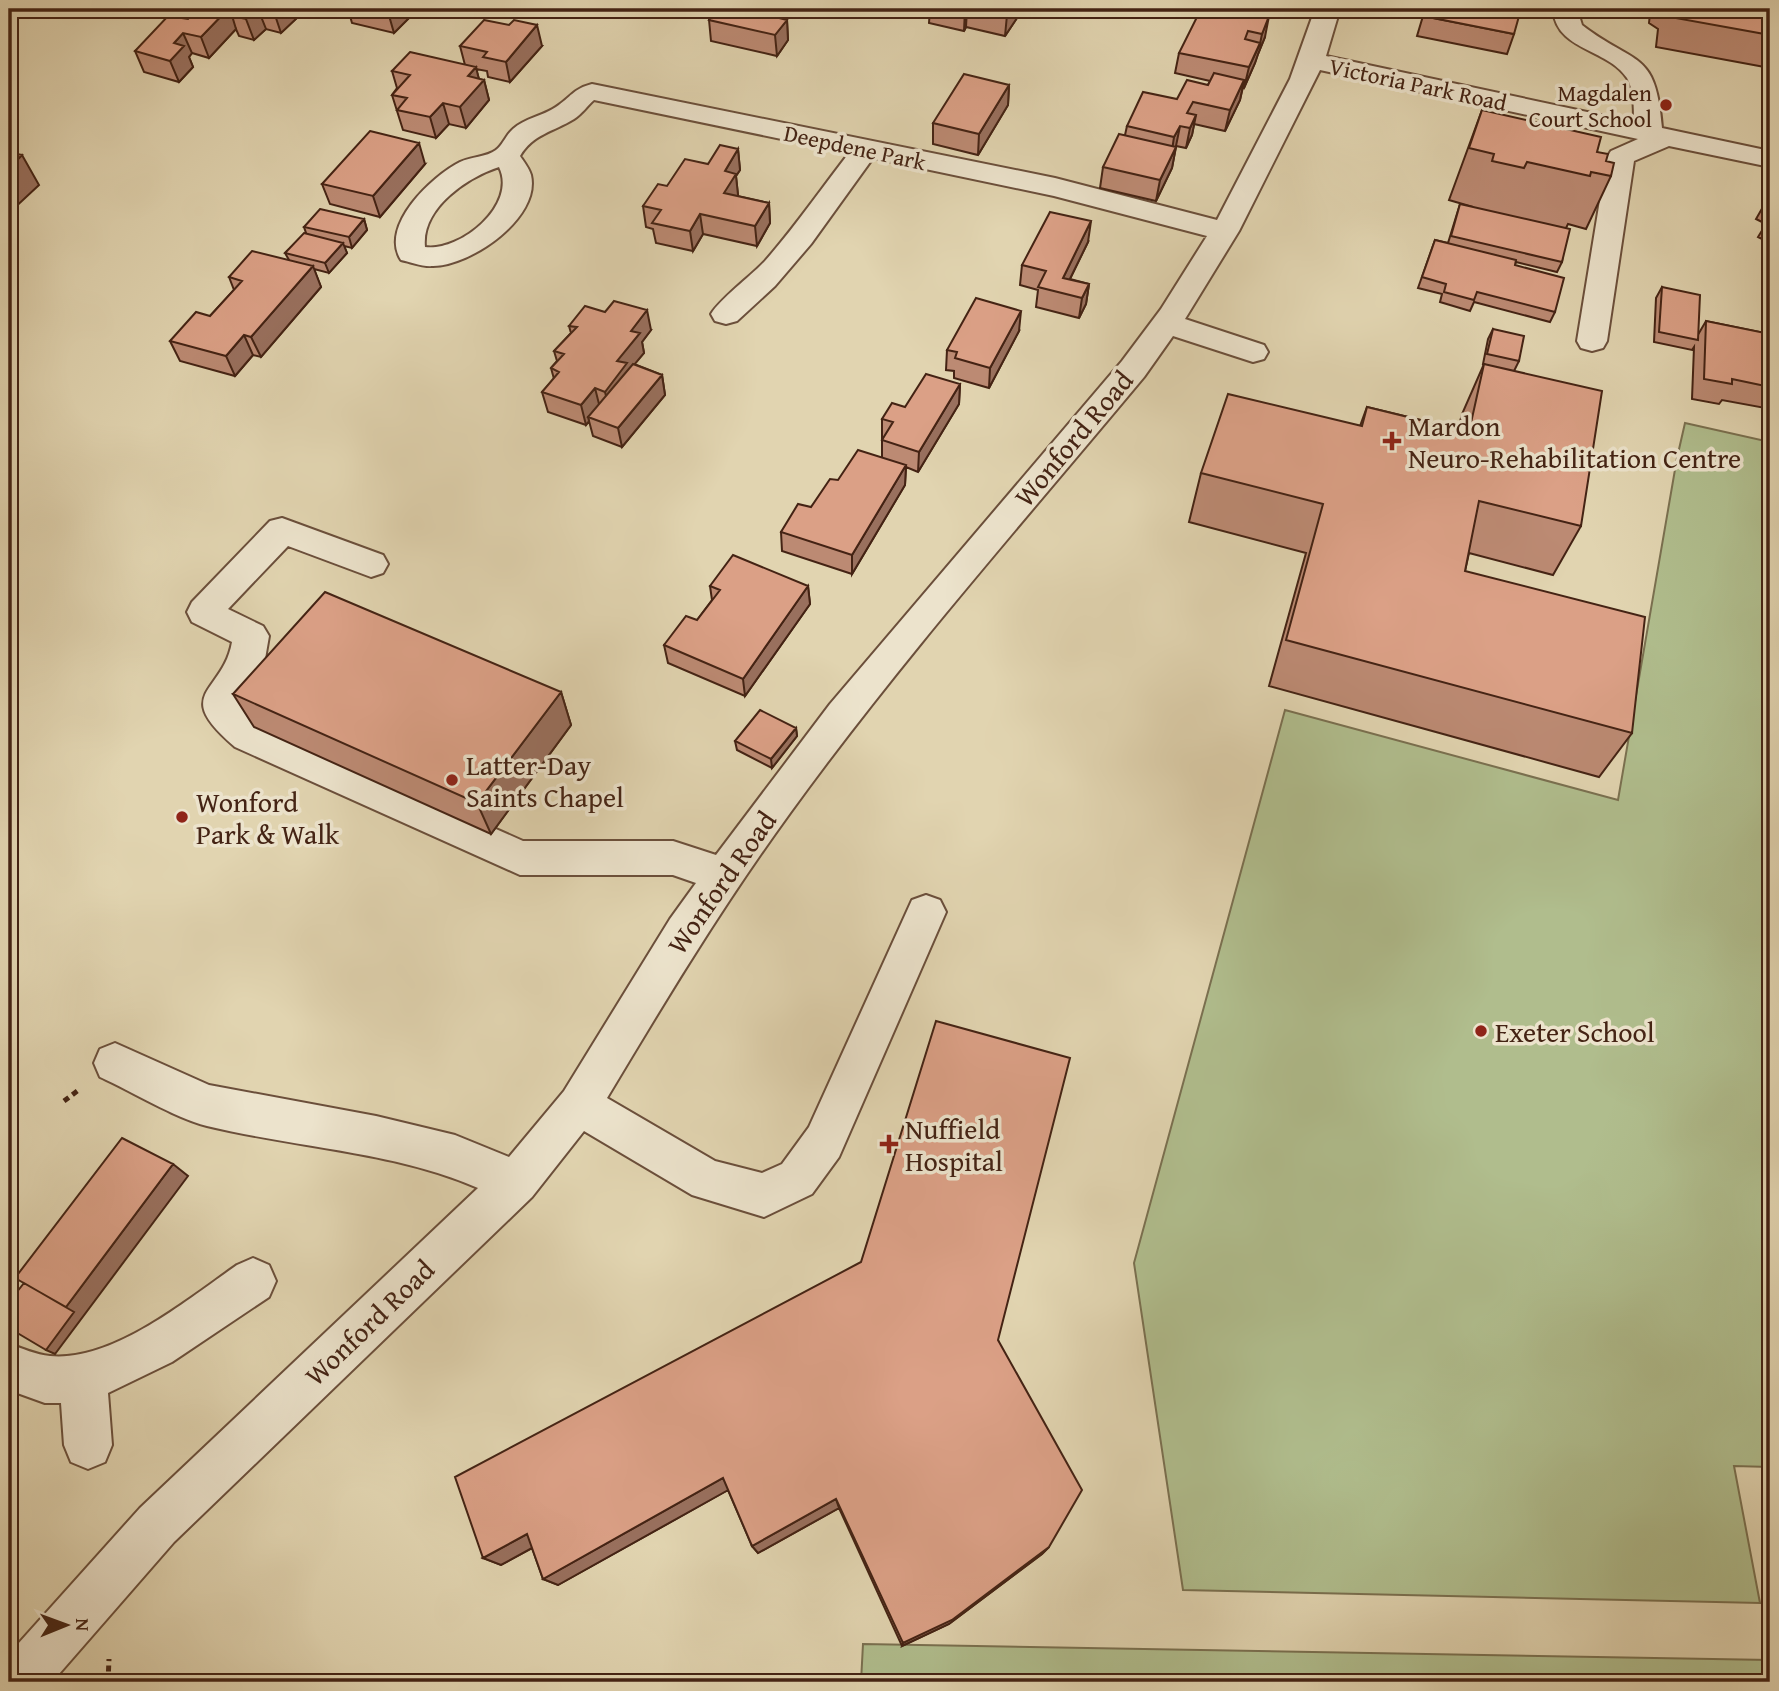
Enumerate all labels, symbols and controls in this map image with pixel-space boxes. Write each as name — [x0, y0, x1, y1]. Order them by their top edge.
street label: Victoria Park Road — [1326, 49, 1511, 119]
place label: Magdalen Court School — [1529, 76, 1652, 135]
marker: Magdalen Court School — [1658, 97, 1674, 113]
street label: Deepdene Park — [781, 116, 929, 178]
street label: Wonford Road — [1004, 361, 1142, 515]
place label: Mardon Neuro-Rehabilitation Centre — [1408, 405, 1741, 478]
marker: Mardon Neuro-Rehabilitation Centre — [1382, 431, 1402, 451]
place label: Latter-Day Saints Chapel — [466, 744, 624, 817]
marker: Latter-Day Saints Chapel — [444, 772, 460, 788]
place label: Wonford Park & Walk — [196, 781, 340, 854]
street label: Wonford Road — [656, 802, 786, 962]
marker: Wonford Park & Walk — [174, 809, 190, 825]
place label: Exeter School — [1495, 1011, 1655, 1052]
marker: Exeter School — [1473, 1023, 1489, 1039]
place label: Nuffield Hospital — [905, 1108, 1003, 1181]
marker: Nuffield Hospital — [879, 1134, 899, 1154]
street label: Wonford Road — [295, 1249, 443, 1395]
north arrow — [32, 1590, 102, 1660]
text: N — [69, 1618, 97, 1632]

